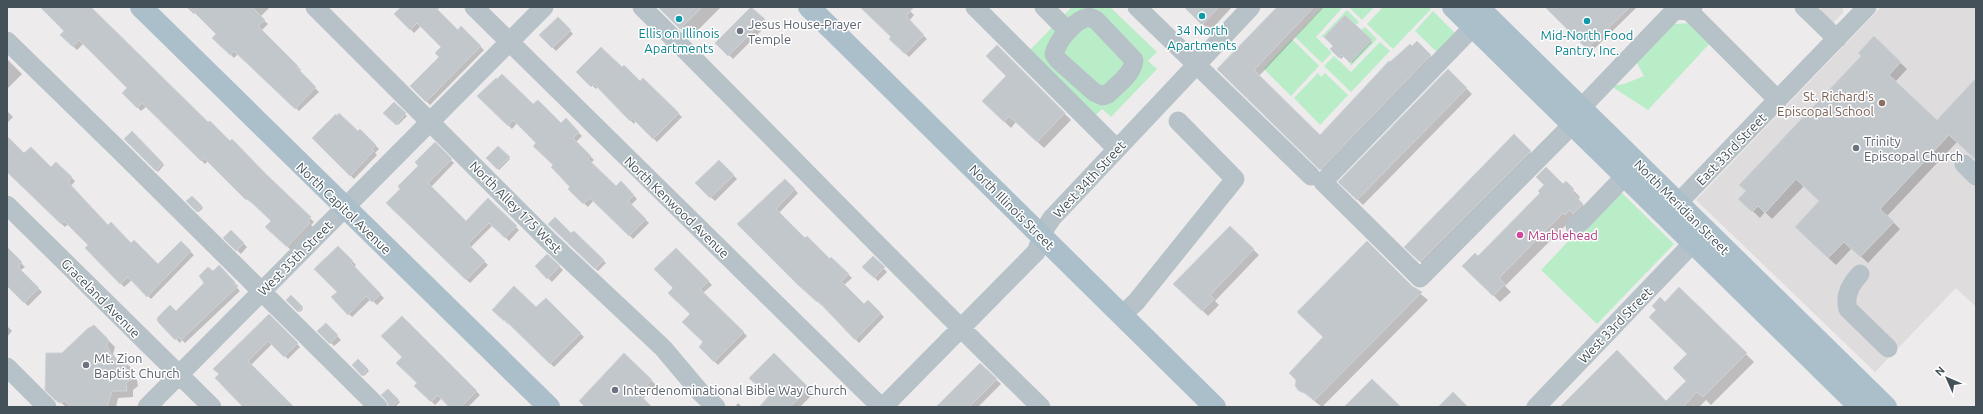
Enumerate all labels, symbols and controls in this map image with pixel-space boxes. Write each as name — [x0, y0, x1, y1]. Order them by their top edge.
marker: 34 North Apartments — [1197, 11, 1207, 21]
marker: Ellis on Illinois Apartments — [674, 14, 684, 24]
marker: Mid-North Food Pantry, Inc. — [1582, 16, 1592, 26]
place label: Jesus House-Prayer Temple — [748, 17, 862, 46]
place label: 34 North Apartments — [1167, 23, 1237, 52]
place label: Ellis on Illinois Apartments — [638, 26, 720, 55]
marker: Jesus House-Prayer Temple — [735, 26, 745, 36]
place label: Mid-North Food Pantry, Inc. — [1541, 28, 1633, 58]
place label: St. Richard's Episcopal School — [1777, 89, 1875, 118]
marker: St. Richard's Episcopal School — [1877, 98, 1887, 108]
street label: East 33rd Street — [1693, 110, 1769, 188]
place label: Trinity Episcopal Church — [1864, 134, 1963, 163]
street label: West 34th Street — [1050, 138, 1128, 220]
marker: Trinity Episcopal Church — [1851, 143, 1861, 153]
street label: North Kenwood Avenue — [622, 154, 732, 260]
street label: North Meridian Street — [1632, 157, 1732, 257]
street label: North Alley 175 West — [467, 158, 565, 256]
street label: North Capitol Avenue — [294, 159, 394, 257]
street label: North Illinois Street — [967, 162, 1057, 252]
street label: West 35th Street — [255, 218, 335, 298]
place label: Marblehead — [1528, 228, 1598, 242]
marker: Marblehead — [1515, 230, 1525, 240]
street label: Graceland Avenue — [59, 256, 143, 340]
street label: West 33rd Street — [1576, 284, 1654, 366]
place label: Mt. Zion Baptist Church — [94, 351, 180, 380]
north arrow — [1927, 358, 1967, 398]
marker: Mt. Zion Baptist Church — [81, 360, 91, 370]
text: N — [1933, 364, 1947, 378]
place label: Interdenominational Bible Way Church — [623, 383, 847, 397]
marker: Interdenominational Bible Way Church — [610, 385, 620, 395]

